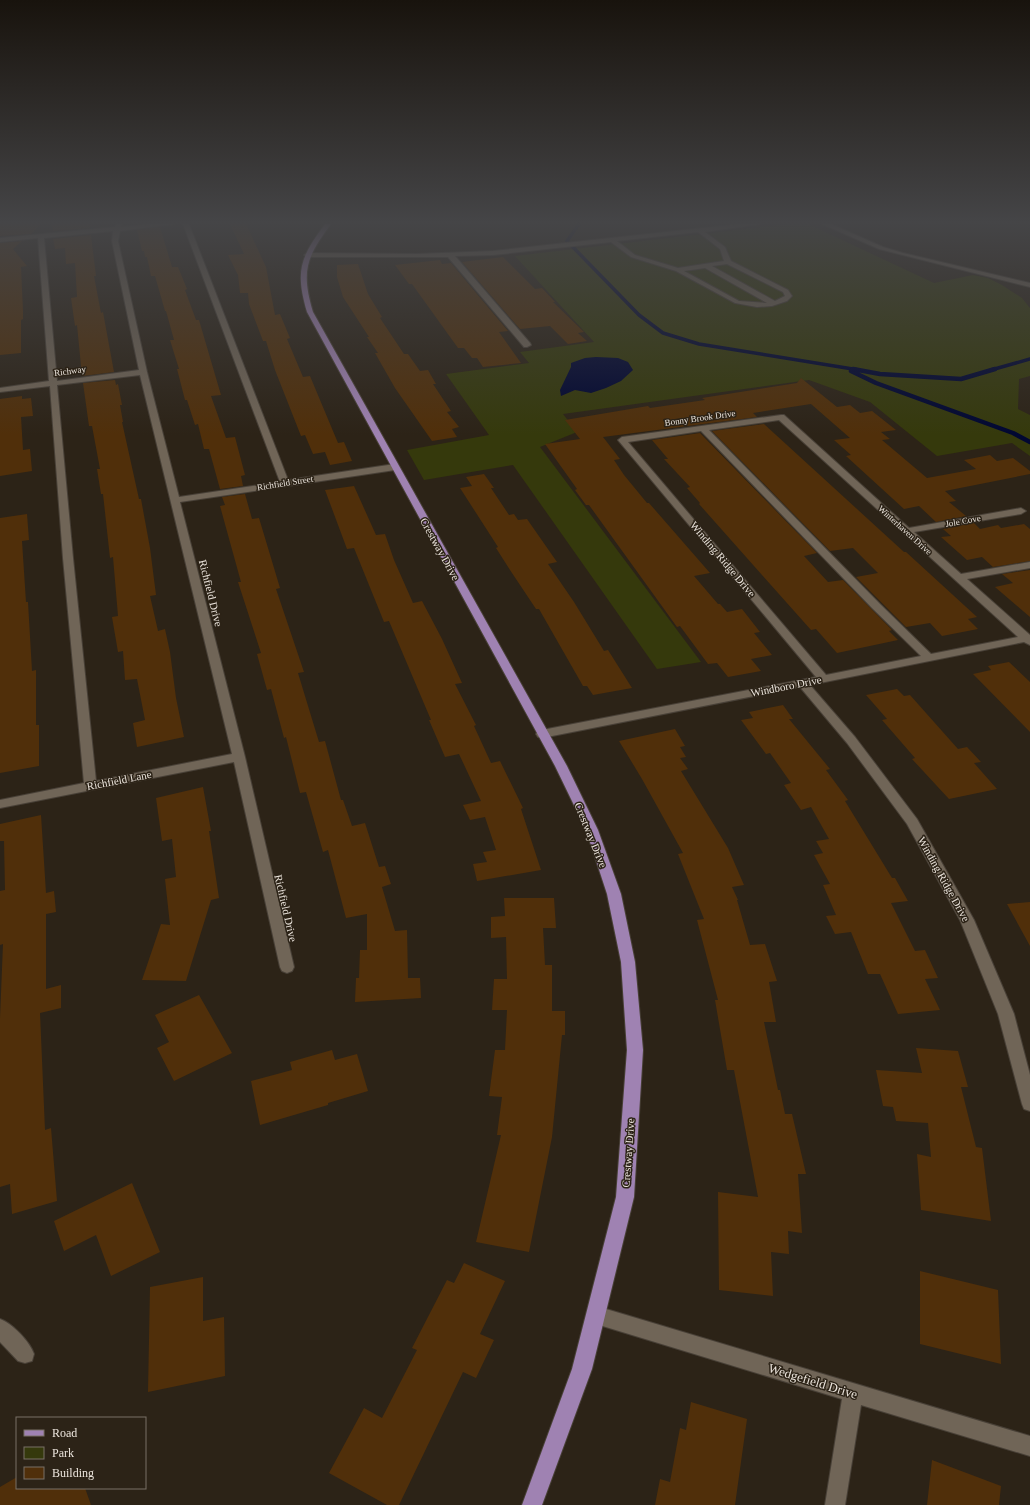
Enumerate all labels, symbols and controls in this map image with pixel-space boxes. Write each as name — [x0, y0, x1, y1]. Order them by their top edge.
street label: Richway — [54, 364, 87, 378]
street label: Bonny Brook Drive — [664, 408, 736, 428]
street label: Richfield Street — [256, 474, 314, 492]
street label: Winterhaven Drive — [876, 503, 934, 557]
street label: Jole Cove — [945, 513, 981, 529]
street label: Crestway Drive — [418, 516, 462, 582]
street label: Winding Ridge Drive — [688, 519, 758, 599]
street label: Richfield Drive — [197, 558, 225, 628]
street label: Windboro Drive — [750, 673, 823, 699]
street label: Richfield Lane — [86, 768, 152, 792]
street label: Crestway Drive — [572, 801, 610, 870]
street label: Winding Ridge Drive — [916, 835, 972, 924]
street label: Richfield Drive — [272, 873, 300, 943]
street label: Crestway Drive — [620, 1118, 636, 1188]
street label: Wedgefield Drive — [767, 1360, 860, 1402]
legend — [16, 1417, 146, 1489]
text: Road — [52, 1426, 77, 1440]
text: Park — [52, 1446, 74, 1460]
text: Building — [52, 1466, 94, 1480]

